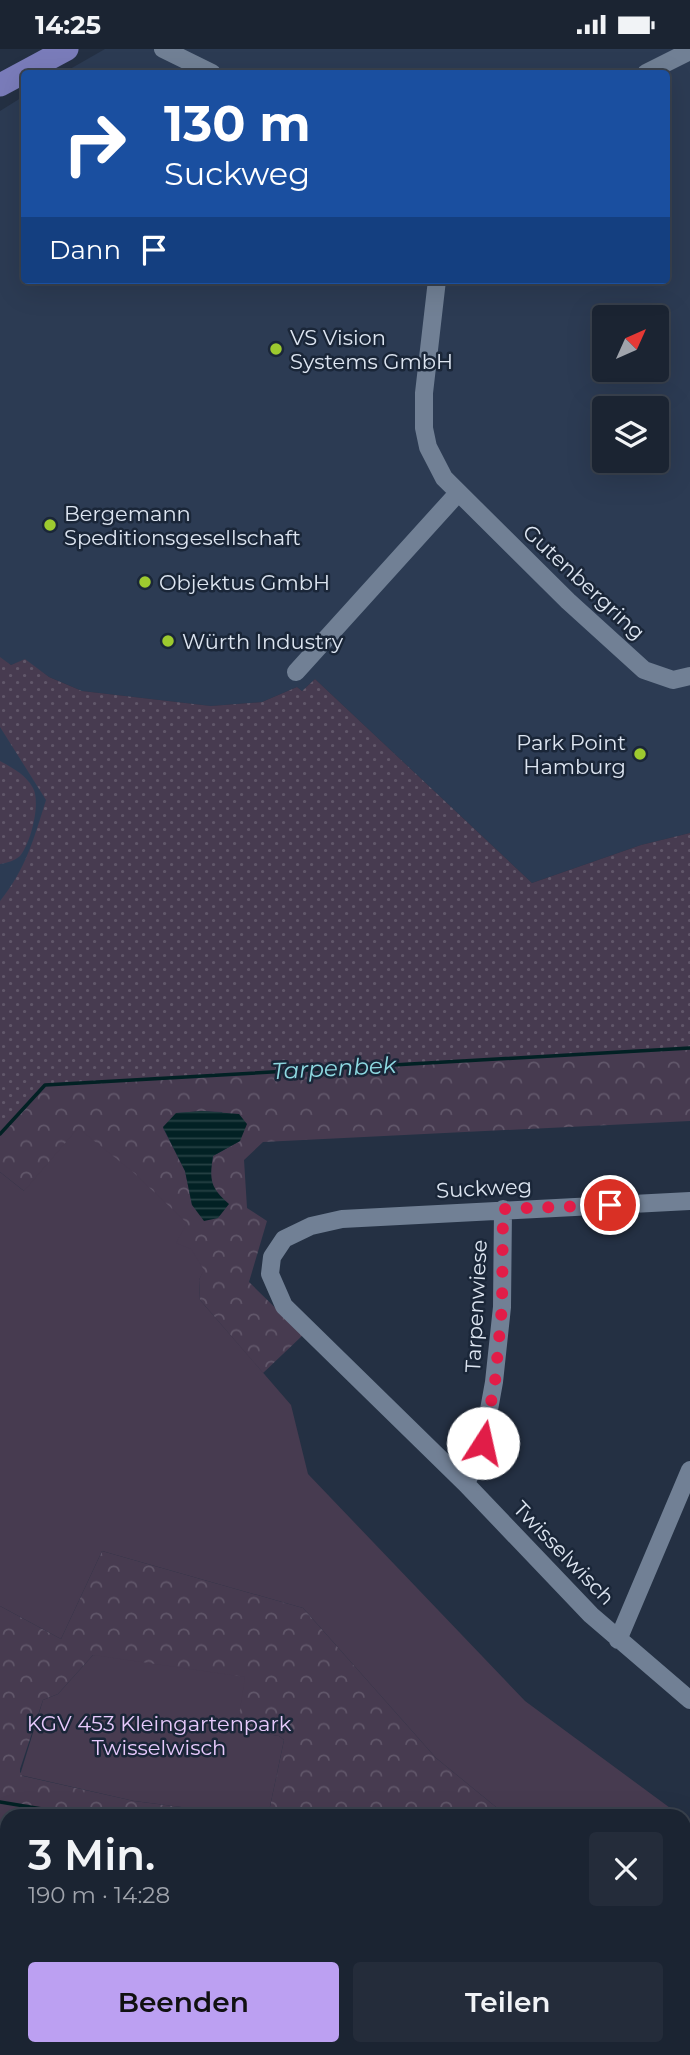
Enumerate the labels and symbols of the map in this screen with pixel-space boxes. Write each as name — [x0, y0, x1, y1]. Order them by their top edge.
north arrow — [592, 305, 668, 381]
place label: VS Vision Systems GmbH — [290, 325, 453, 374]
marker: VS Vision Systems GmbH — [268, 341, 284, 357]
place label: Bergemann Speditionsgesellschaft — [64, 501, 301, 550]
marker: Bergemann Speditionsgesellschaft — [42, 517, 58, 533]
street label: Gutenbergring — [518, 519, 650, 645]
place label: Objektus GmbH — [159, 570, 330, 595]
marker: Objektus GmbH — [137, 574, 153, 590]
place label: Würth Industry — [182, 629, 344, 654]
marker: Würth Industry — [160, 633, 176, 649]
place label: Park Point Hamburg — [516, 730, 626, 779]
marker: Park Point Hamburg — [632, 746, 648, 762]
water label: Tarpenbek — [271, 1051, 398, 1085]
street label: Suckweg — [435, 1173, 533, 1203]
pin — [580, 1175, 640, 1235]
street label: Tarpenwiese — [460, 1239, 492, 1373]
position arrow — [446, 1406, 520, 1480]
street label: Twisselwisch — [508, 1496, 620, 1610]
park label: KGV 453 Kleingartenpark Twisselwisch — [27, 1711, 292, 1760]

